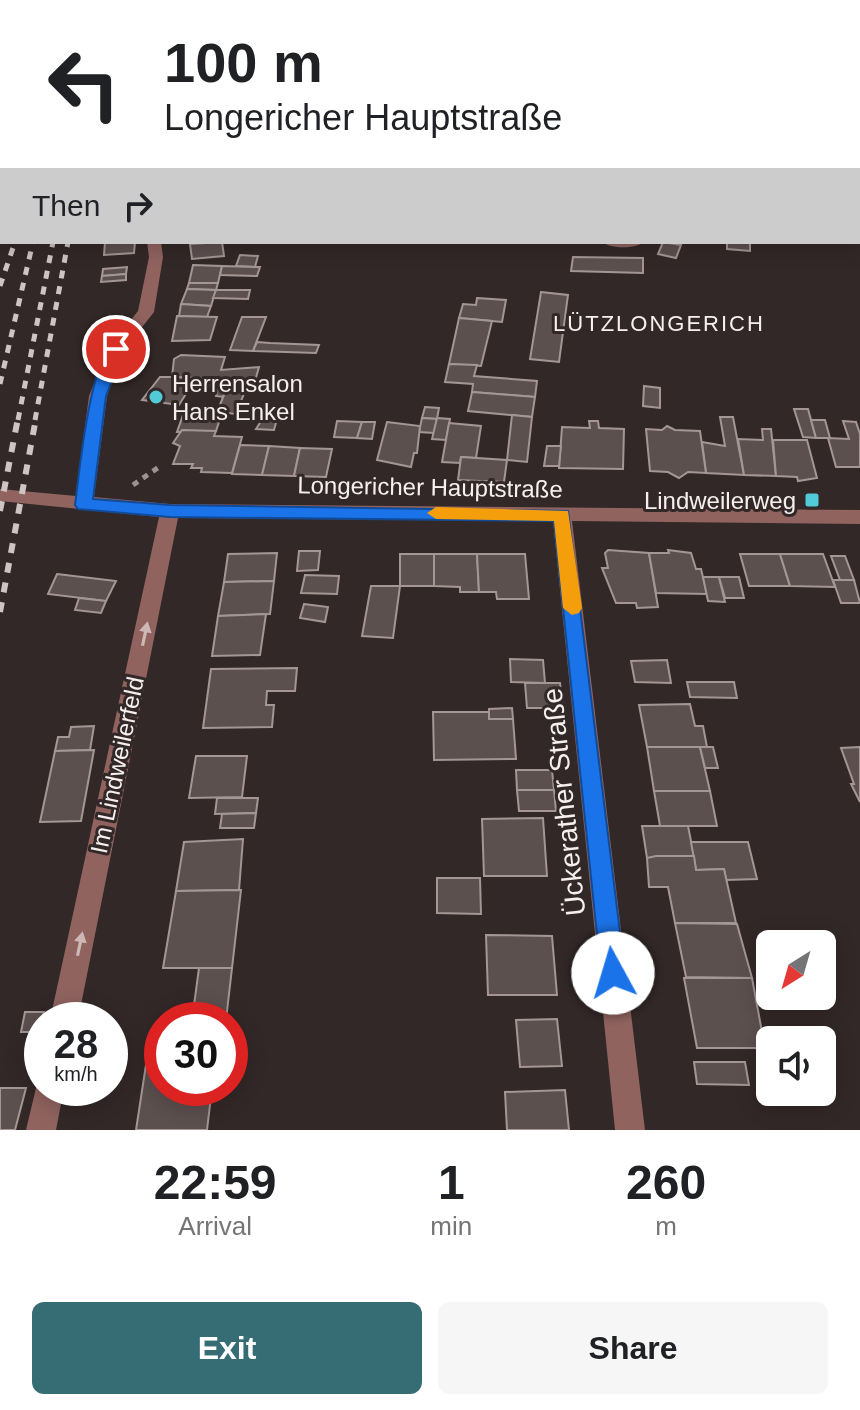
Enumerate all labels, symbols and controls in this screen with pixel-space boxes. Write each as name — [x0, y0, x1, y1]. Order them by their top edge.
text: 100 m — [164, 31, 323, 94]
icon: left — [32, 32, 136, 136]
text: Longericher Hauptstraße — [164, 97, 562, 138]
icon: right — [116, 184, 160, 228]
text: Then — [32, 189, 100, 222]
district label: LÜTZLONGERICH — [553, 311, 765, 336]
pin — [82, 315, 150, 383]
icon: arrive — [94, 327, 138, 371]
place label: Herrensalon Hans Enkel — [172, 370, 303, 425]
marker: Herrensalon Hans Enkel — [147, 388, 165, 406]
street label: Longericher Hauptstraße — [297, 471, 563, 503]
place label: Lindweilerweg — [644, 487, 796, 514]
marker: Lindweilerweg — [803, 491, 821, 509]
one-way arrow — [139, 622, 151, 647]
street label: Im Lindweilerfeld — [85, 674, 149, 856]
street label: Ückerather Straße — [537, 687, 591, 917]
north arrow — [756, 930, 836, 1010]
map controls — [756, 930, 836, 1106]
one-way arrow — [74, 931, 87, 956]
position arrow — [571, 931, 655, 1015]
speed limit sign: 30 — [144, 1002, 248, 1106]
text: 28 — [54, 1022, 98, 1066]
button: sound — [756, 1026, 836, 1106]
text: km/h — [54, 1063, 98, 1085]
text: 22:59 — [154, 1156, 277, 1209]
text: 1 — [438, 1156, 465, 1209]
text: 260 — [626, 1156, 706, 1209]
text: Arrival — [178, 1211, 252, 1241]
text: min — [430, 1211, 472, 1241]
text: m — [655, 1211, 677, 1241]
button: Exit — [32, 1302, 422, 1394]
button: Share — [438, 1302, 828, 1394]

